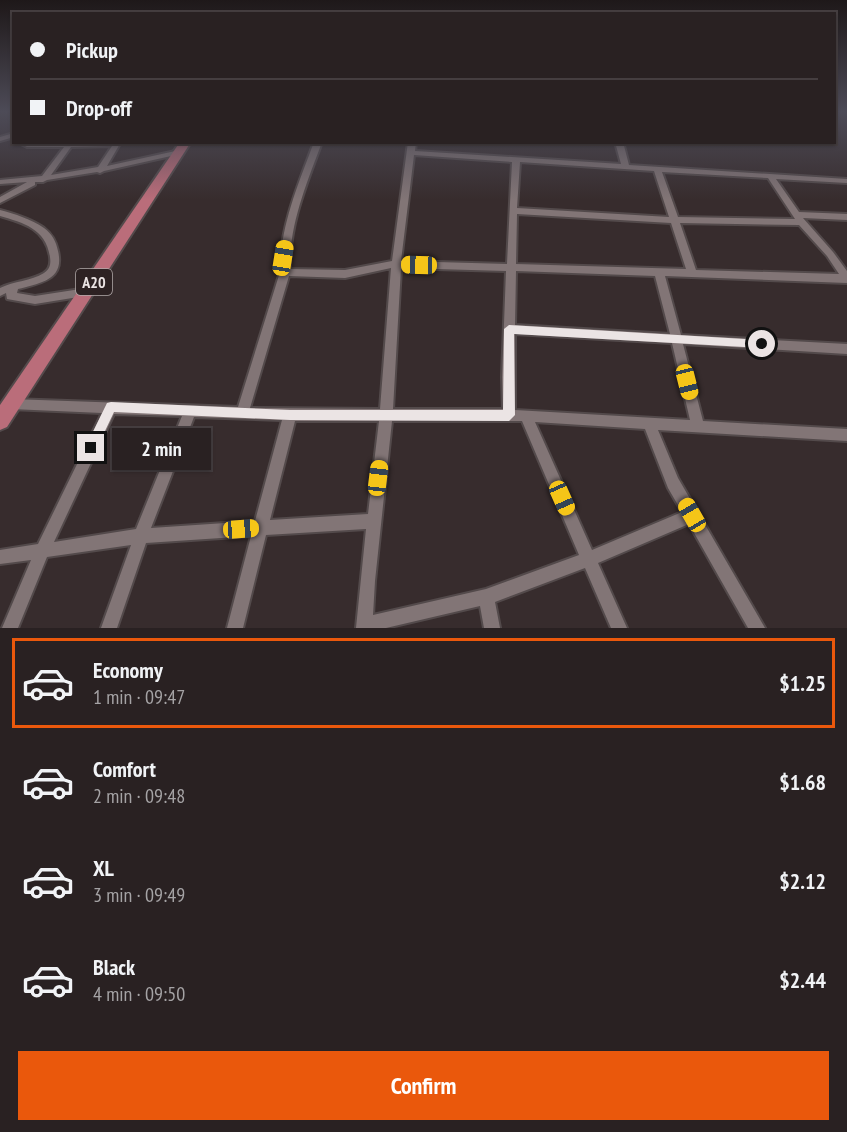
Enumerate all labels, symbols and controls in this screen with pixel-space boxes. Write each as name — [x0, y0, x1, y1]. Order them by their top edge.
text: Pickup — [66, 36, 118, 64]
text: Drop-off — [66, 94, 132, 122]
car — [271, 239, 295, 277]
car — [401, 256, 437, 274]
road number: A20 — [76, 269, 112, 295]
route start — [748, 330, 775, 357]
car — [674, 362, 700, 402]
callout: 2 min — [112, 427, 211, 469]
route end — [77, 434, 104, 461]
text: 2 min — [141, 436, 182, 462]
car — [367, 459, 389, 497]
car — [546, 478, 578, 518]
car — [675, 495, 709, 535]
car — [222, 519, 260, 539]
icon: car — [21, 656, 75, 710]
text: Economy — [93, 656, 163, 684]
text: $1.25 — [779, 669, 826, 697]
text: 1 min · 09:47 — [93, 684, 185, 710]
icon: car — [21, 755, 75, 809]
text: Comfort — [93, 755, 156, 783]
text: $1.68 — [779, 768, 826, 796]
text: 2 min · 09:48 — [93, 783, 185, 809]
icon: car — [21, 854, 75, 908]
text: XL — [93, 854, 114, 882]
text: $2.12 — [779, 867, 826, 895]
text: 3 min · 09:49 — [93, 882, 185, 908]
icon: car — [21, 953, 75, 1007]
text: Black — [93, 953, 135, 981]
text: $2.44 — [779, 966, 826, 994]
text: 4 min · 09:50 — [93, 981, 185, 1007]
button: Confirm — [18, 1051, 829, 1120]

